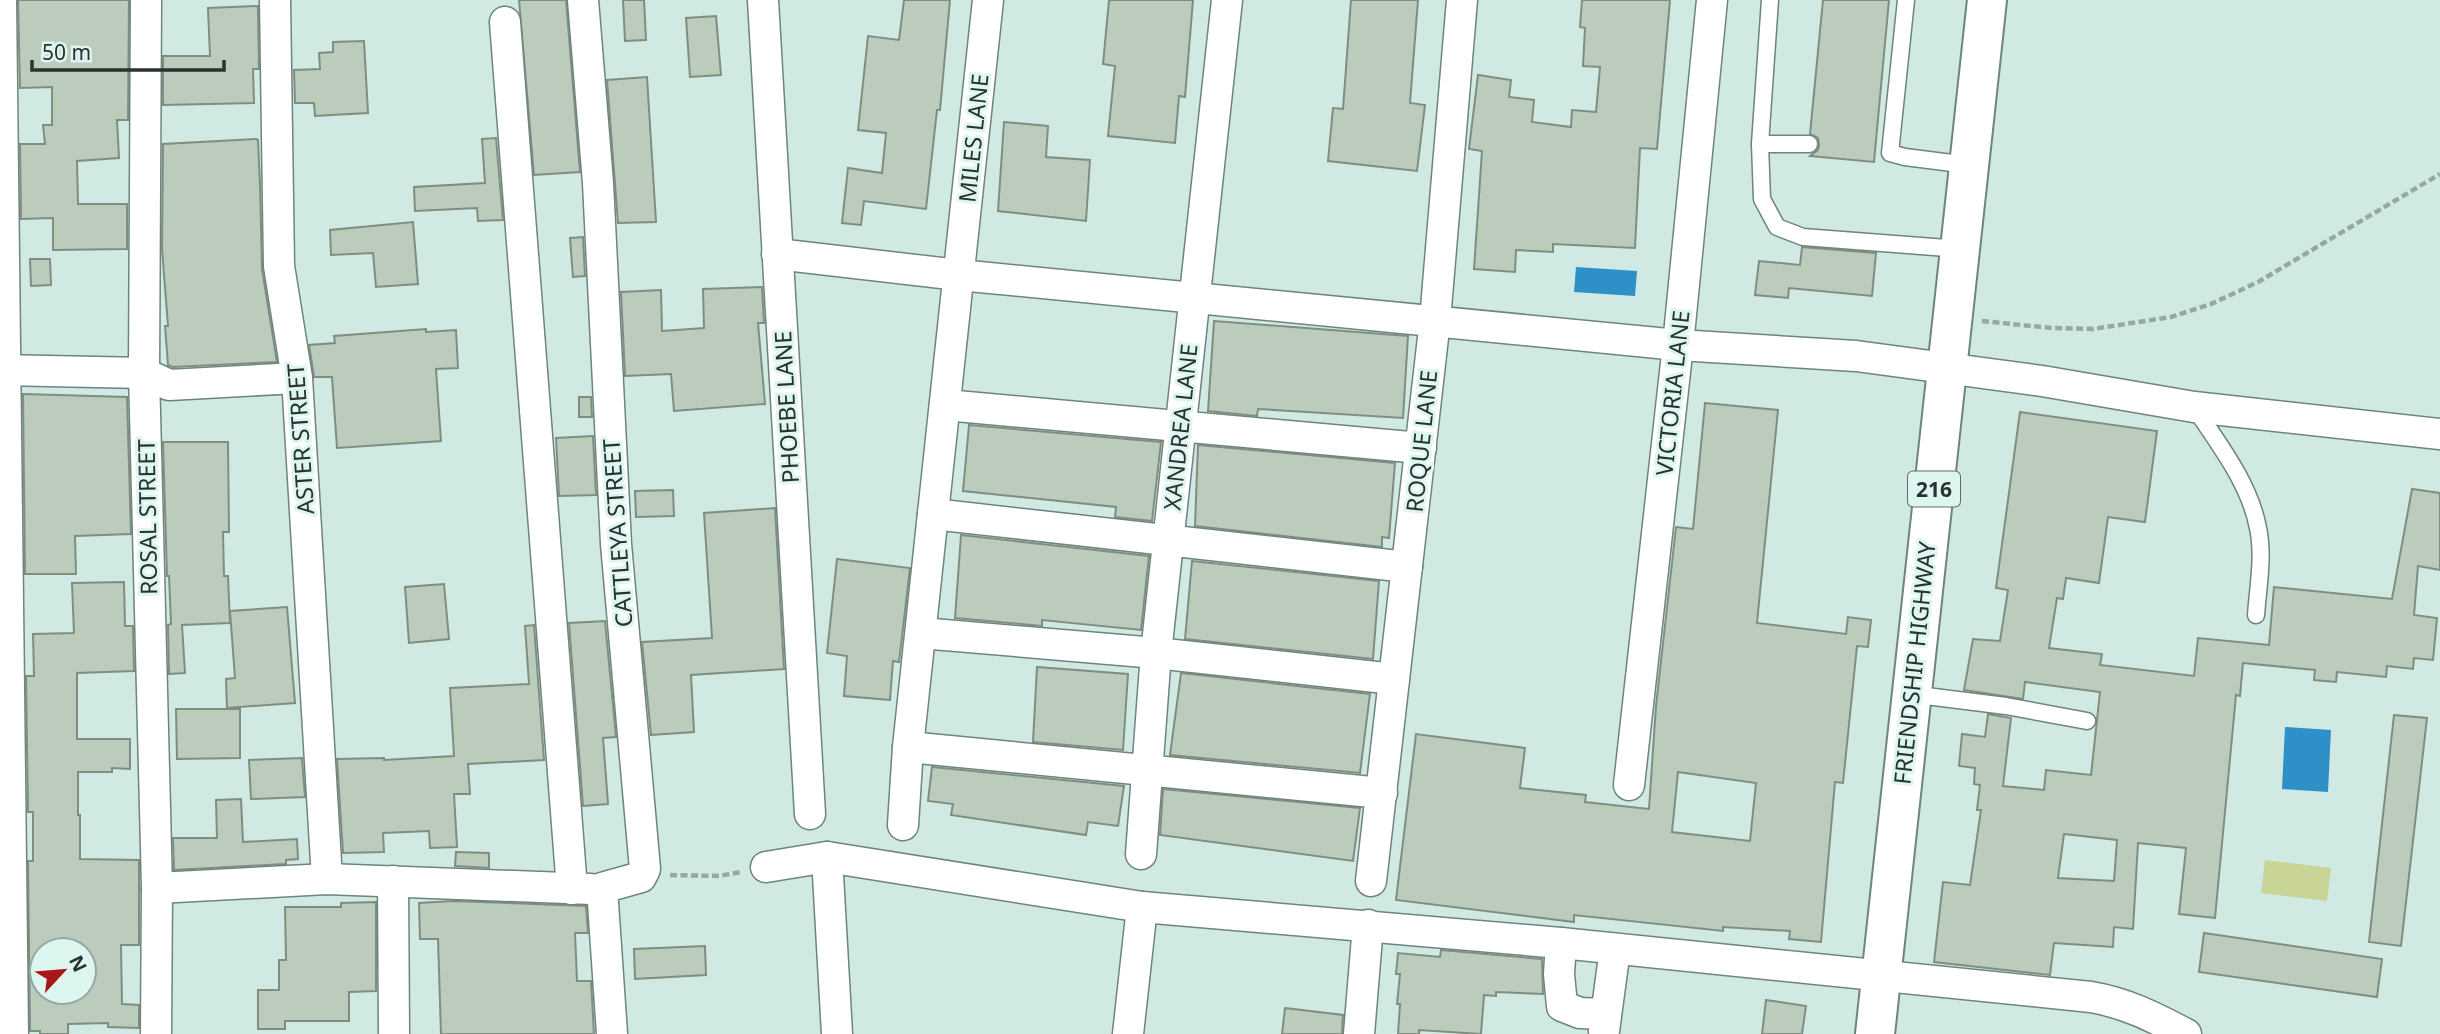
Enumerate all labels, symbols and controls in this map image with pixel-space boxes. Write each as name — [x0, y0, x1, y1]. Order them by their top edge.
scale bar — [32, 28, 224, 72]
text: 50 m — [42, 38, 91, 66]
street label: MILES LANE — [950, 72, 996, 204]
street label: VICTORIA LANE — [1647, 309, 1697, 477]
street label: PHOEBE LANE — [766, 330, 806, 484]
street label: XANDREA LANE — [1155, 342, 1205, 512]
street label: ASTER STREET — [279, 362, 321, 516]
street label: ROQUE LANE — [1398, 368, 1444, 514]
street label: CATTLEYA STREET — [594, 437, 640, 628]
street label: ROSAL STREET — [130, 439, 164, 595]
road number: 216 — [1908, 472, 1960, 506]
street label: FRIENDSHIP HIGHWAY — [1885, 539, 1943, 786]
north arrow — [28, 936, 98, 1006]
text: N — [63, 951, 93, 976]

